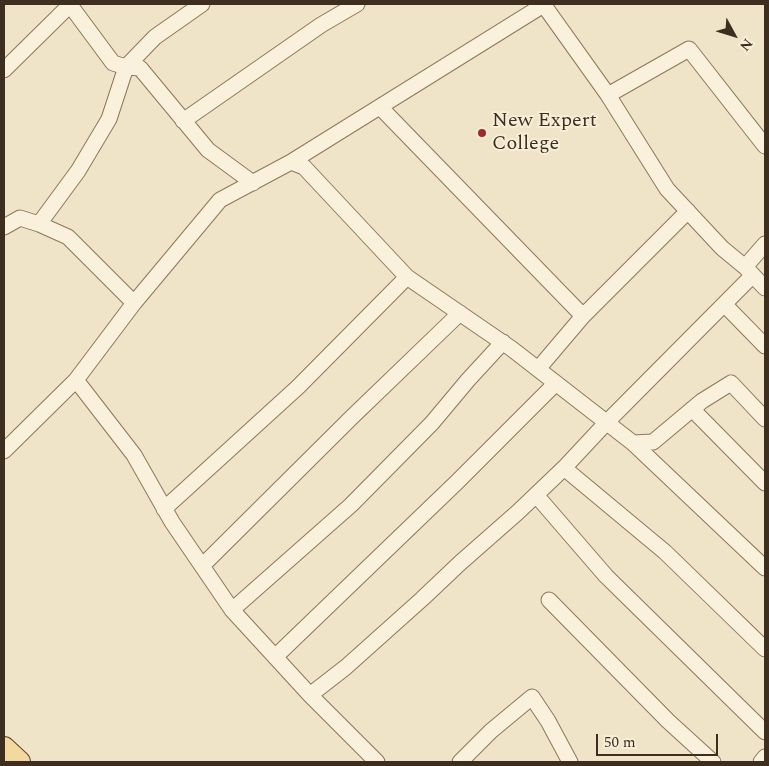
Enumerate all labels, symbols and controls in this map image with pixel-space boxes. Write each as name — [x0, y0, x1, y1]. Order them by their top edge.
north arrow — [709, 10, 759, 60]
text: N — [734, 34, 758, 56]
place label: New Expert College — [492, 110, 597, 157]
marker: New Expert College — [476, 127, 488, 139]
scale bar — [599, 724, 722, 756]
text: 50 m — [604, 731, 636, 754]

